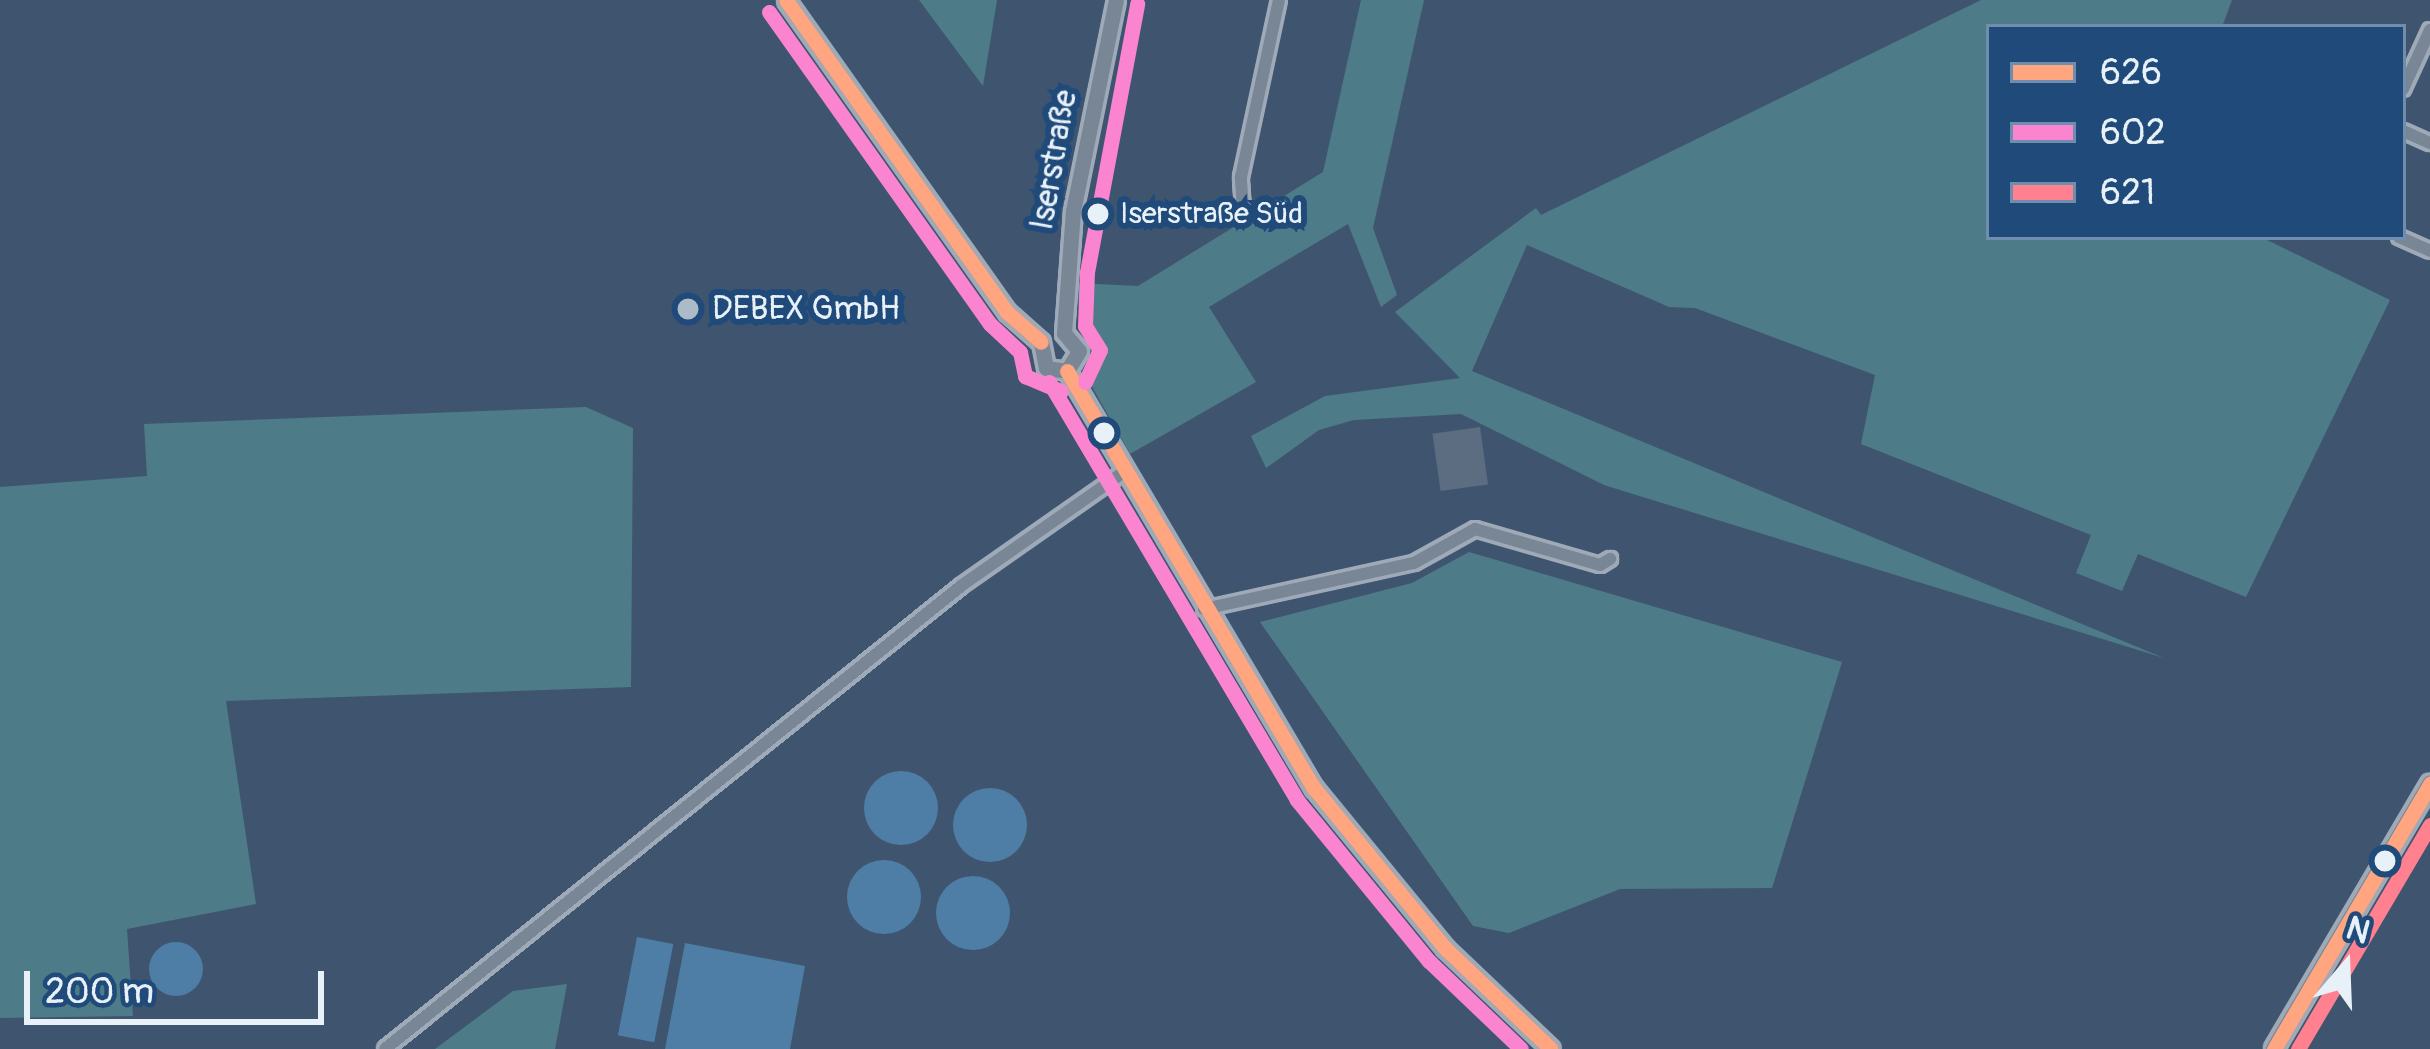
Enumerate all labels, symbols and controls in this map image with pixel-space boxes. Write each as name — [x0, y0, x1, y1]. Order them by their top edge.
legend — [1986, 24, 2406, 240]
text: 626 — [2100, 50, 2162, 95]
street label: Iserstraße — [1022, 87, 1086, 233]
text: 602 — [2100, 110, 2166, 155]
text: 621 — [2100, 170, 2155, 215]
place label: Iserstraße Süd — [1120, 196, 1303, 232]
marker: Iserstraße Süd — [1087, 203, 1109, 225]
place label: DEBEX GmbH — [712, 289, 900, 329]
marker: DEBEX GmbH — [675, 296, 701, 322]
unlabelled marker — [1093, 422, 1115, 444]
unlabelled marker — [2374, 850, 2396, 872]
north arrow — [2286, 905, 2406, 1025]
text: N — [2341, 907, 2375, 954]
scale bar — [30, 947, 330, 1021]
text: 200 m — [45, 969, 154, 1014]

